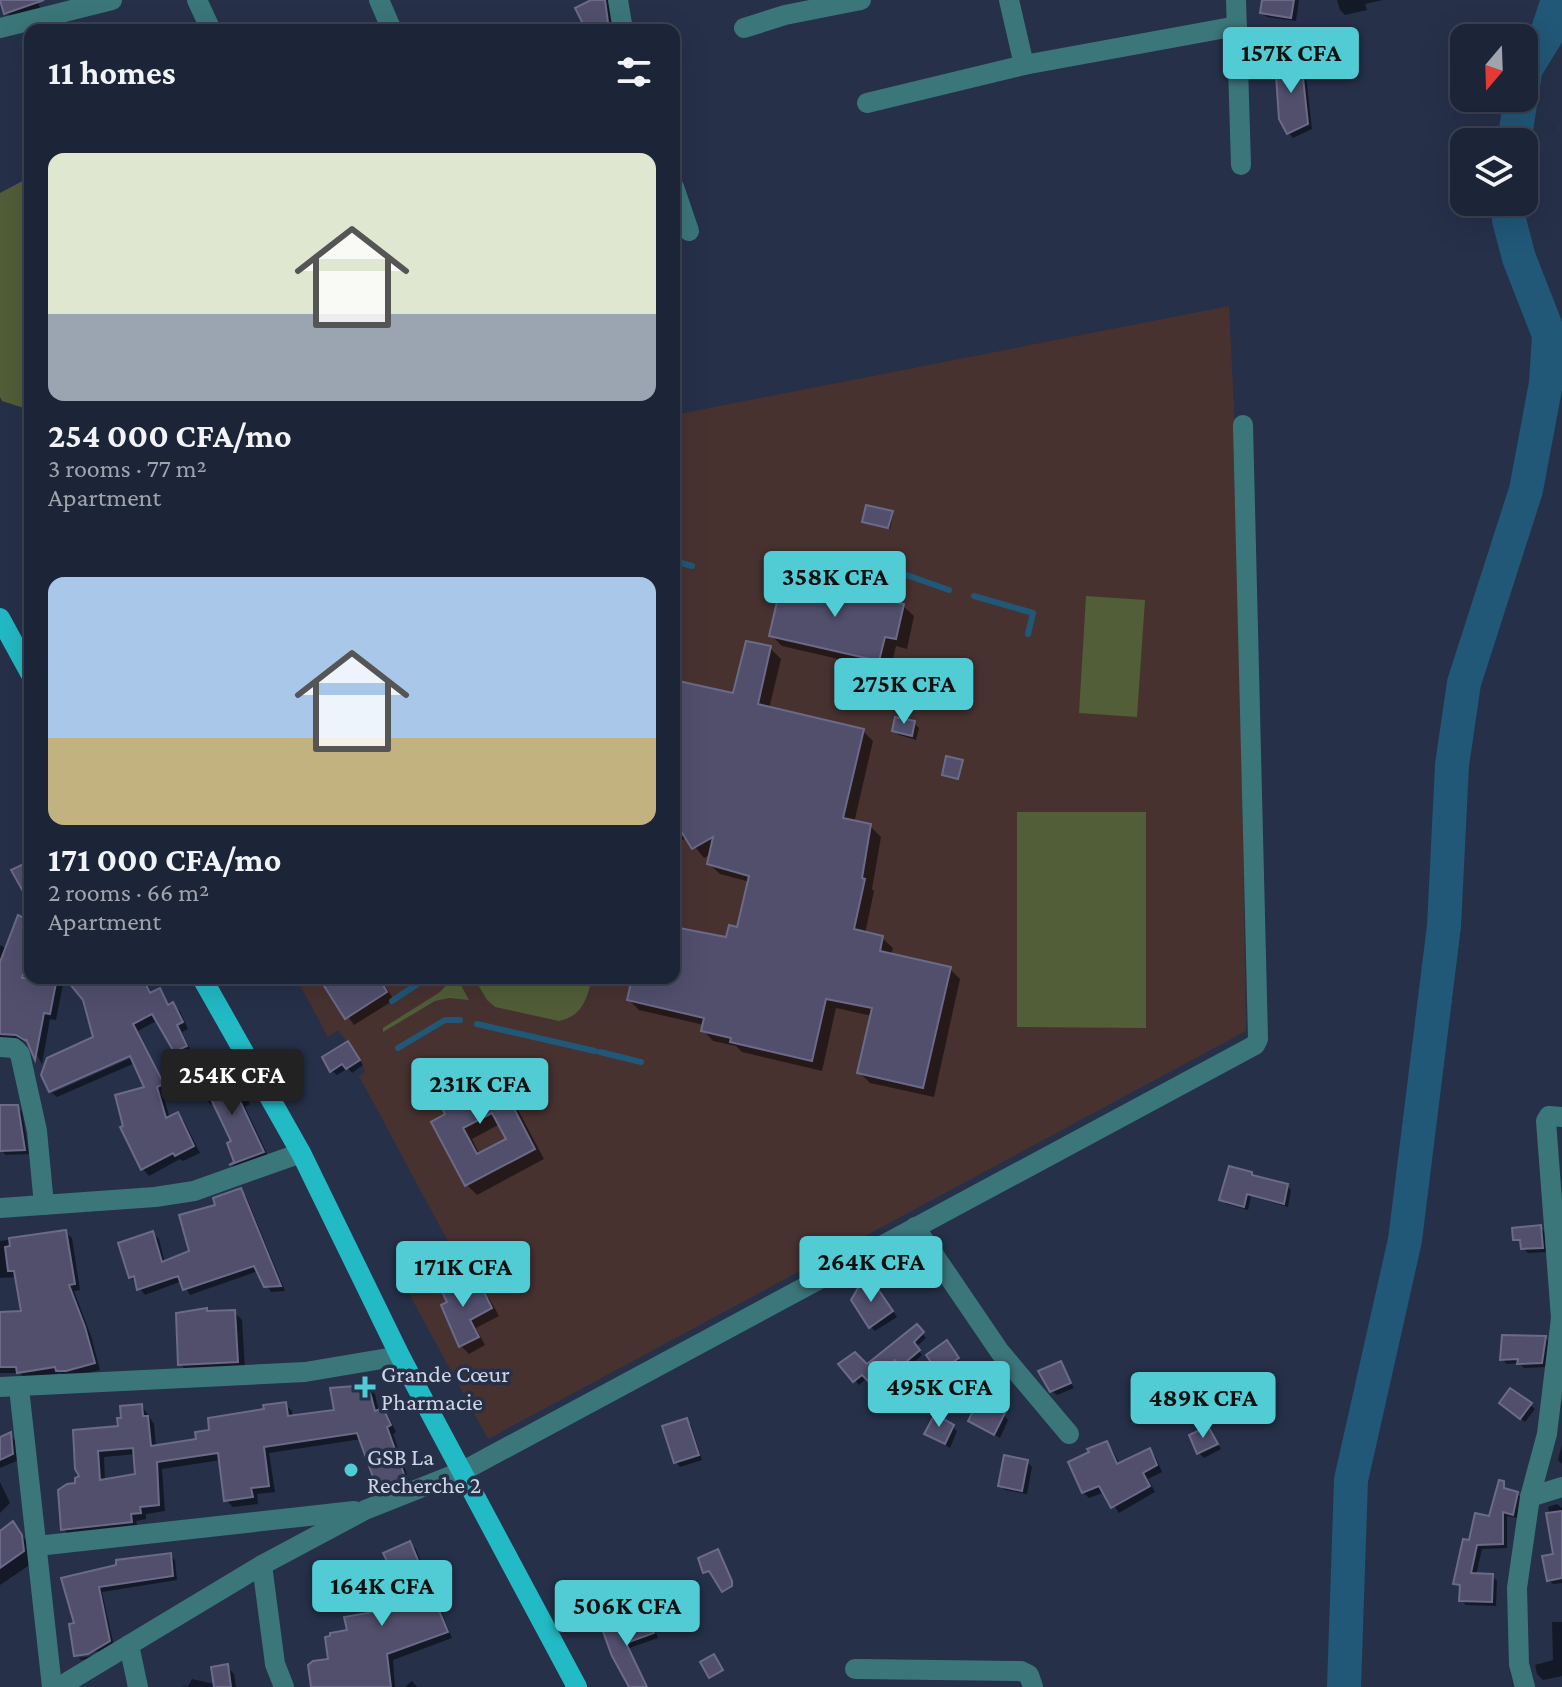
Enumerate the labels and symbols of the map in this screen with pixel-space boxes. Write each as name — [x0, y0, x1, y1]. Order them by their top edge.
north arrow — [1450, 24, 1538, 112]
pin: 157K CFA — [1208, 27, 1374, 95]
pin: 358K CFA — [752, 551, 918, 619]
pin: 275K CFA — [821, 658, 987, 726]
pin: 254K CFA — [149, 1049, 315, 1117]
pin: 231K CFA — [397, 1058, 563, 1126]
pin: 264K CFA — [788, 1236, 954, 1304]
pin: 171K CFA — [380, 1241, 546, 1309]
place label: Grande Cœur Pharmacie — [381, 1360, 510, 1415]
pin: 495K CFA — [856, 1361, 1022, 1429]
pin: 489K CFA — [1120, 1372, 1286, 1440]
marker: Grande Cœur Pharmacie — [356, 1378, 374, 1396]
place label: GSB La Recherche 2 — [367, 1443, 481, 1498]
marker: GSB La Recherche 2 — [342, 1461, 360, 1479]
pin: 164K CFA — [299, 1560, 465, 1628]
pin: 506K CFA — [544, 1580, 710, 1648]

